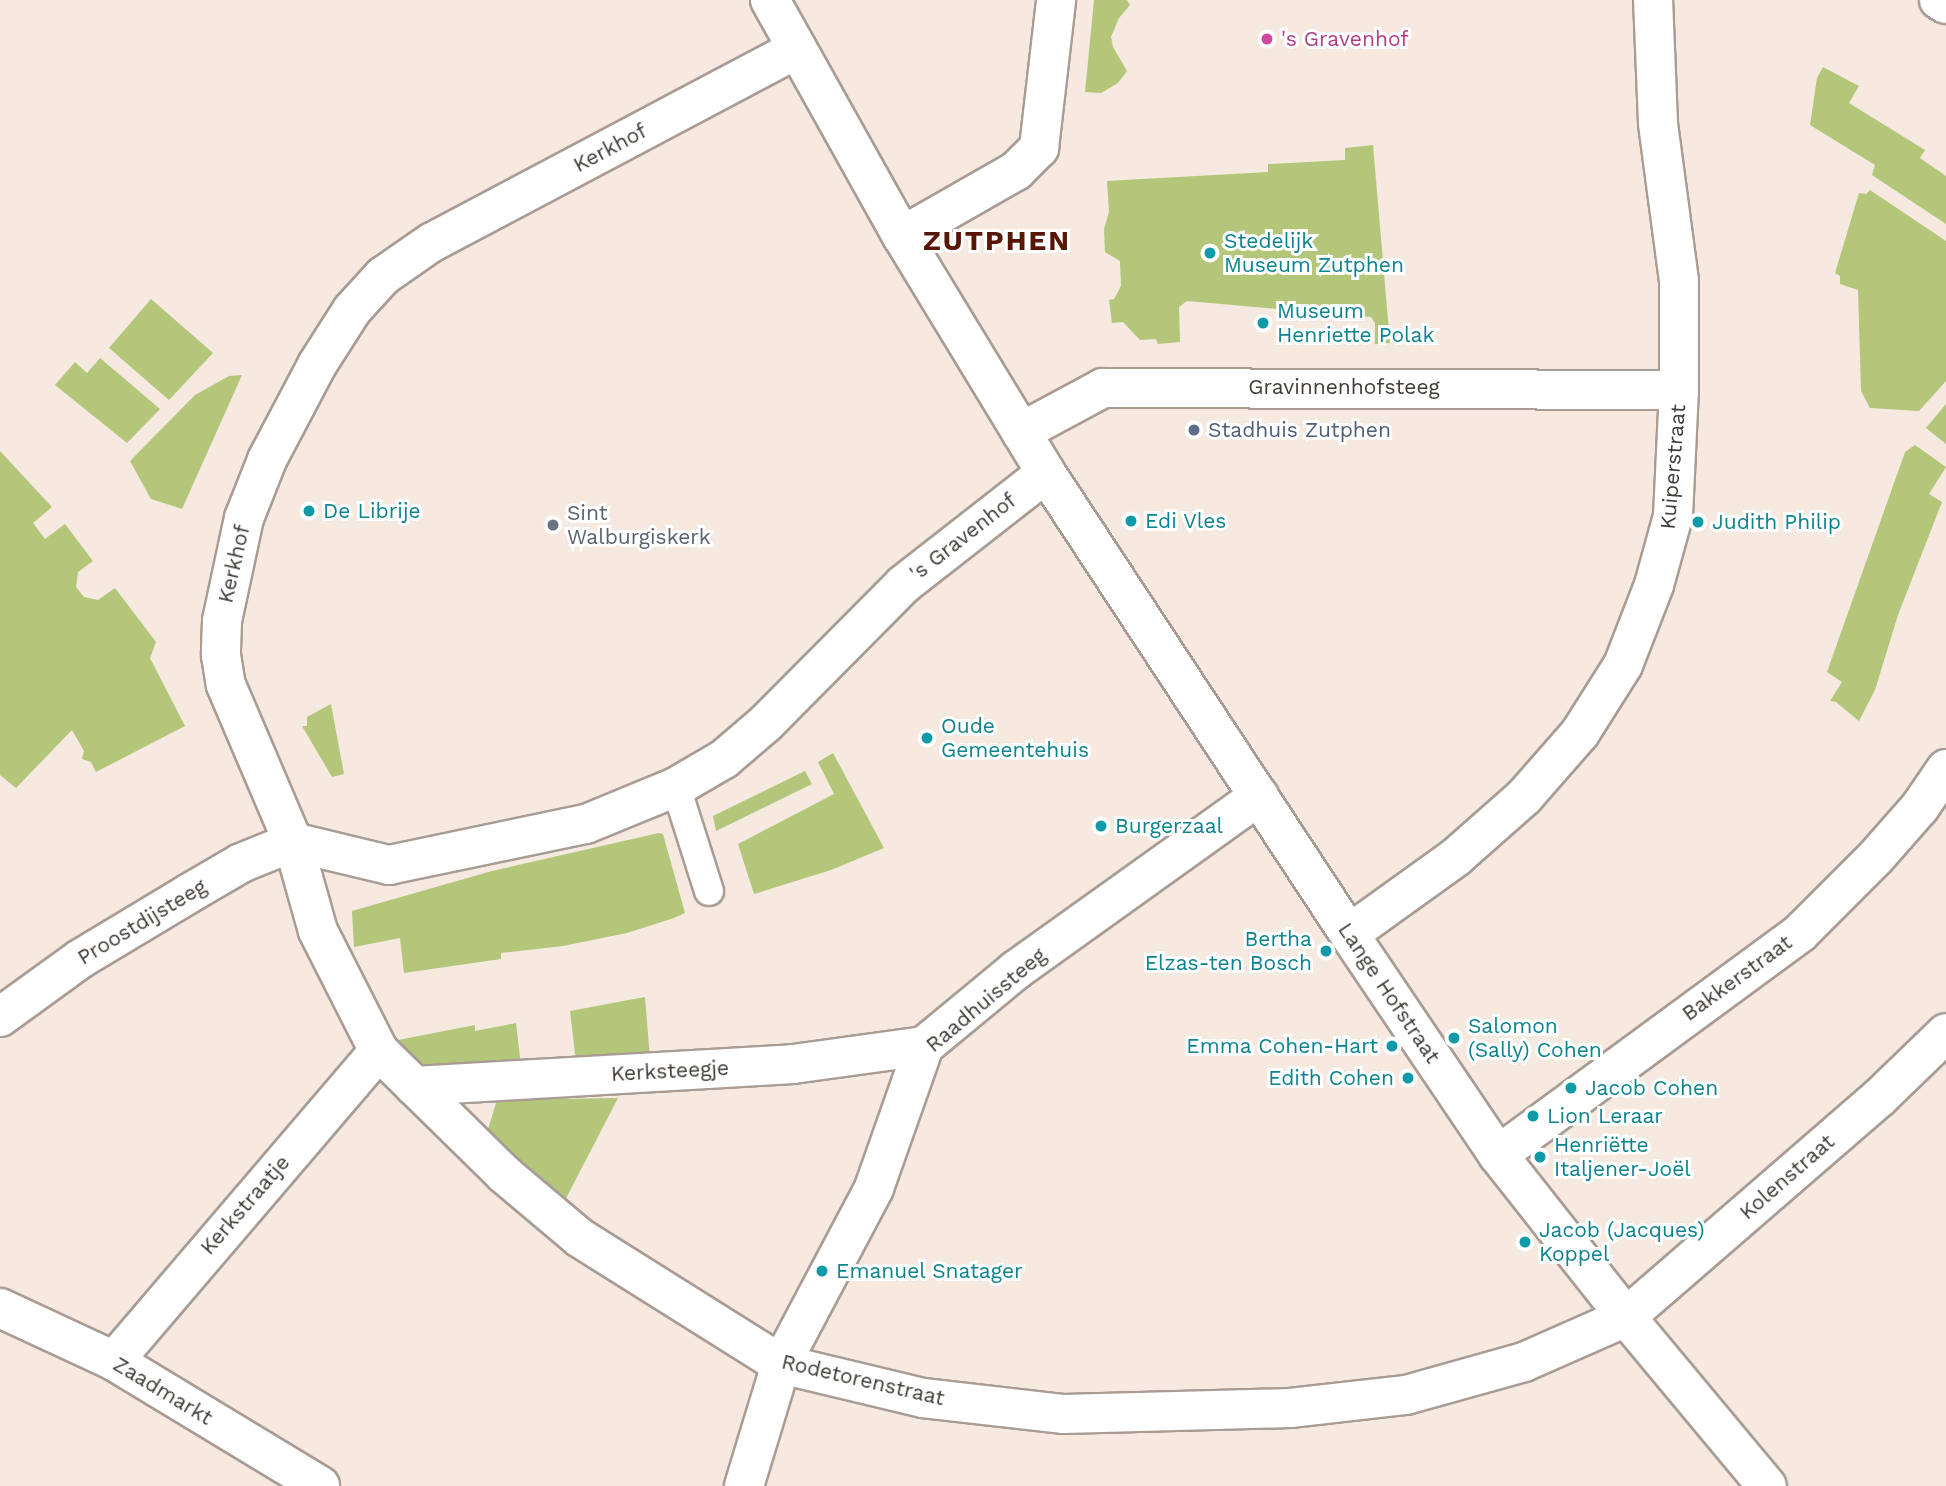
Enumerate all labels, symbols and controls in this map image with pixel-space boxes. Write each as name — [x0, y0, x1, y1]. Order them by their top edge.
place label: 's Gravenhof — [1281, 26, 1409, 52]
marker: 's Gravenhof — [1259, 31, 1275, 47]
street label: Kerkhof — [569, 118, 651, 178]
district label: ZUTPHEN — [924, 224, 1070, 258]
place label: Stedelijk Museum Zutphen — [1224, 228, 1404, 278]
marker: Stedelijk Museum Zutphen — [1202, 245, 1218, 261]
place label: Museum Henriette Polak — [1277, 298, 1434, 348]
marker: Museum Henriette Polak — [1255, 315, 1271, 331]
street label: Gravinnenhofsteeg — [1248, 374, 1440, 400]
street label: Kuiperstraat — [1655, 403, 1691, 531]
place label: Stadhuis Zutphen — [1208, 417, 1391, 443]
marker: Stadhuis Zutphen — [1186, 422, 1202, 438]
street label: 's Gravenhof — [905, 488, 1021, 586]
place label: De Librije — [323, 498, 421, 524]
place label: Sint Walburgiskerk — [567, 500, 711, 550]
marker: De Librije — [301, 503, 317, 519]
place label: Edi Vles — [1145, 508, 1227, 534]
place label: Judith Philip — [1712, 509, 1841, 535]
marker: Edi Vles — [1123, 513, 1139, 529]
marker: Judith Philip — [1690, 514, 1706, 530]
marker: Sint Walburgiskerk — [545, 517, 561, 533]
street label: Kerkhof — [213, 523, 255, 605]
place label: Oude Gemeentehuis — [941, 713, 1089, 763]
marker: Oude Gemeentehuis — [919, 730, 935, 746]
place label: Burgerzaal — [1115, 813, 1223, 839]
marker: Burgerzaal — [1093, 818, 1109, 834]
street label: Proostdijsteeg — [73, 874, 211, 970]
street label: Lange Hofstraat — [1333, 918, 1445, 1068]
place label: Bertha Elzas-ten Bosch — [1145, 926, 1312, 976]
street label: Bakkerstraat — [1677, 930, 1797, 1026]
street label: Raadhuissteeg — [921, 943, 1051, 1057]
marker: Bertha Elzas-ten Bosch — [1318, 943, 1334, 959]
place label: Salomon (Sally) Cohen — [1468, 1013, 1602, 1063]
marker: Salomon (Sally) Cohen — [1446, 1030, 1462, 1046]
place label: Emma Cohen-Hart — [1186, 1033, 1378, 1059]
marker: Emma Cohen-Hart — [1384, 1038, 1400, 1054]
street label: Kerksteegje — [610, 1055, 730, 1087]
place label: Edith Cohen — [1268, 1065, 1394, 1091]
marker: Edith Cohen — [1400, 1070, 1416, 1086]
place label: Jacob Cohen — [1585, 1075, 1718, 1101]
marker: Jacob Cohen — [1563, 1080, 1579, 1096]
place label: Lion Leraar — [1547, 1103, 1663, 1129]
marker: Lion Leraar — [1525, 1108, 1541, 1124]
street label: Kolenstraat — [1734, 1129, 1840, 1225]
place label: Henriëtte Italjener-Joël — [1554, 1132, 1691, 1182]
marker: Henriëtte Italjener-Joël — [1532, 1149, 1548, 1165]
street label: Kerkstraatje — [195, 1150, 295, 1260]
place label: Jacob (Jacques) Koppel — [1539, 1217, 1705, 1267]
marker: Jacob (Jacques) Koppel — [1517, 1234, 1533, 1250]
place label: Emanuel Snatager — [836, 1258, 1023, 1284]
marker: Emanuel Snatager — [814, 1263, 830, 1279]
street label: Rodetorenstraat — [779, 1349, 947, 1411]
street label: Zaadmarkt — [109, 1352, 217, 1430]

